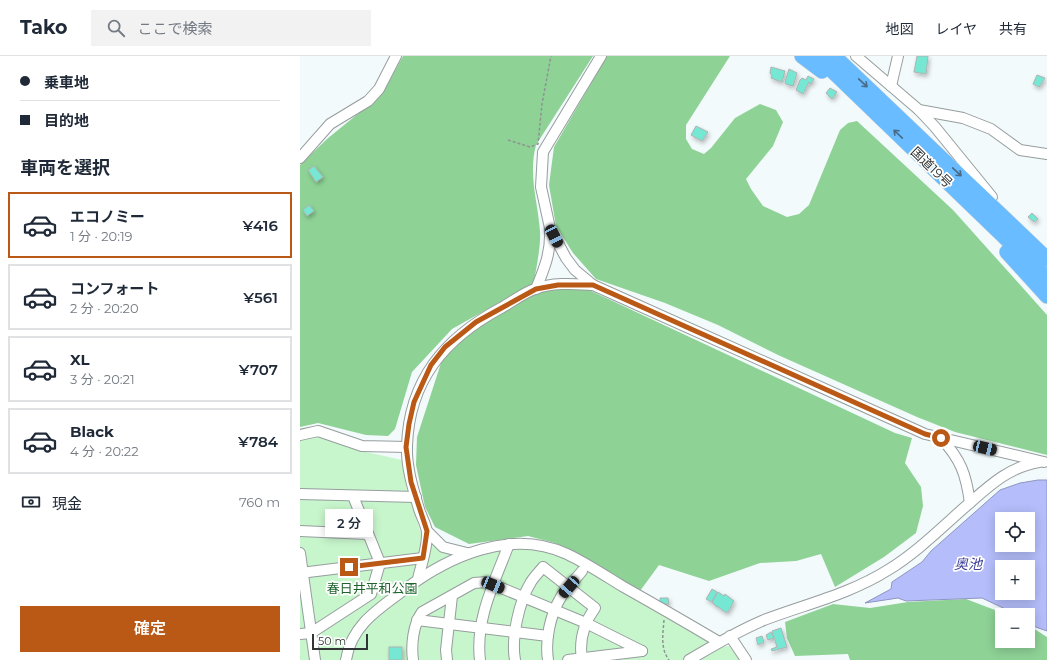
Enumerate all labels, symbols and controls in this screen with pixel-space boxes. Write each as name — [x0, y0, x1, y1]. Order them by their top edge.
search box — [91, 10, 371, 46]
text: Tako — [20, 16, 67, 39]
icon: search — [105, 17, 127, 39]
text: ここで検索 — [137, 19, 212, 38]
text: 地図 — [885, 20, 913, 38]
text: レイヤ — [935, 20, 977, 38]
text: 共有 — [999, 20, 1027, 38]
text: 乗車地 — [44, 73, 89, 92]
one-way arrow — [858, 78, 868, 88]
text: 目的地 — [44, 111, 89, 130]
one-way arrow — [893, 129, 903, 139]
street label: 国道19号 — [908, 143, 956, 191]
text: 車両を選択 — [20, 157, 110, 179]
one-way arrow — [952, 168, 962, 177]
icon: car — [22, 207, 58, 243]
text: エコノミー — [70, 207, 145, 226]
text: ¥416 — [242, 216, 278, 235]
car — [543, 223, 565, 249]
text: 1 分 · 20:19 — [70, 228, 133, 244]
icon: car — [22, 279, 58, 315]
text: コンフォート — [70, 279, 160, 298]
text: ¥561 — [243, 288, 278, 307]
text: 2 分 · 20:20 — [70, 300, 139, 316]
text: XL — [70, 350, 89, 369]
icon: car — [22, 351, 58, 387]
text: ¥707 — [239, 360, 278, 379]
text: 3 分 · 20:21 — [70, 371, 135, 387]
text: Black — [70, 422, 114, 441]
icon: car — [22, 423, 58, 459]
route start — [932, 429, 950, 447]
text: ¥784 — [238, 432, 278, 451]
car — [972, 439, 998, 457]
text: 4 分 · 20:22 — [70, 443, 139, 459]
icon: cash — [20, 491, 42, 513]
text: 現金 — [52, 494, 82, 513]
text: 760 m — [239, 494, 280, 510]
callout: 2 分 — [325, 509, 373, 537]
map controls — [995, 512, 1035, 648]
button: locate — [995, 512, 1035, 552]
text: 2 分 — [337, 515, 361, 531]
water label: 奥池 — [954, 555, 984, 573]
route end — [340, 558, 358, 576]
button: + — [995, 560, 1035, 600]
car — [557, 574, 581, 600]
car — [480, 575, 506, 595]
park label: 春日井平和公園 — [326, 580, 418, 596]
button: 確定 — [20, 606, 280, 652]
button: − — [995, 608, 1035, 648]
scale bar — [312, 632, 368, 651]
text: 50 m — [318, 634, 346, 648]

